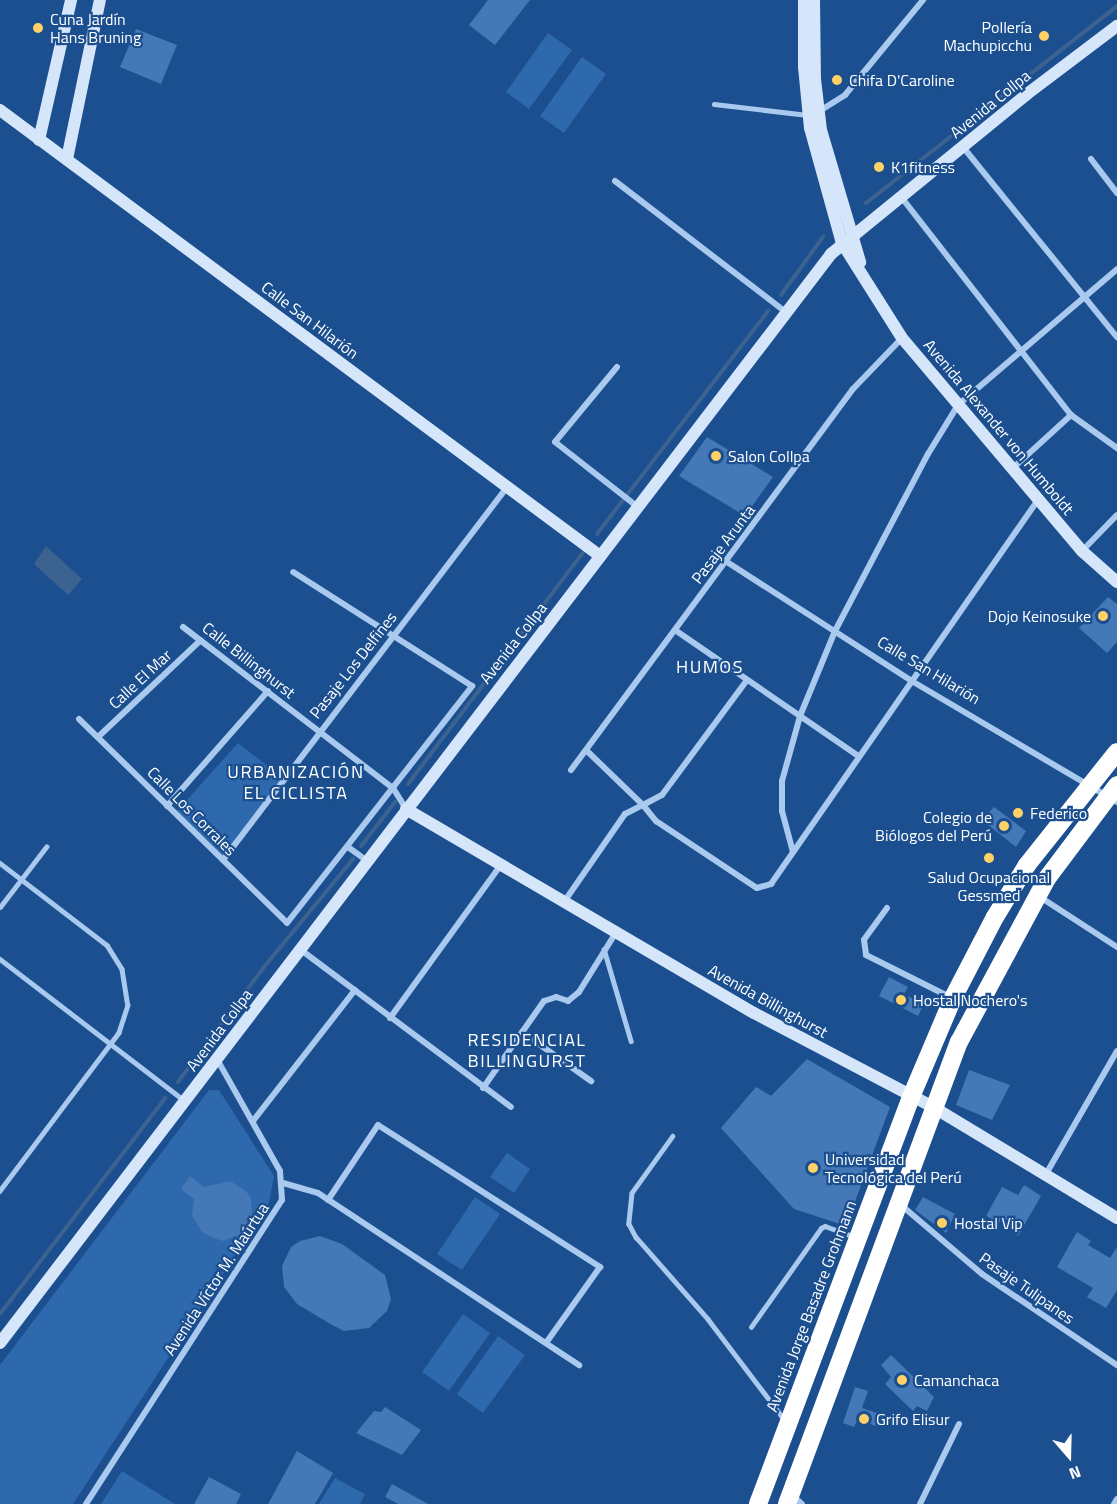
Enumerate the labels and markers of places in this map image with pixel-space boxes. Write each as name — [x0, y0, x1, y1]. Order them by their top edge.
place label: Cuna Jardín Hans Bruning — [50, 9, 141, 47]
place label: Pollería Machupicchu — [944, 17, 1032, 55]
marker: Cuna Jardín Hans Bruning — [31, 21, 45, 35]
marker: Pollería Machupicchu — [1037, 29, 1051, 43]
place label: Chifa D'Caroline — [849, 70, 955, 90]
marker: Chifa D'Caroline — [830, 73, 844, 87]
place label: K1fitness — [891, 157, 955, 177]
marker: K1fitness — [872, 160, 886, 174]
place label: Salon Collpa — [728, 446, 810, 466]
marker: Salon Collpa — [709, 449, 723, 463]
place label: Dojo Keinosuke — [988, 606, 1091, 626]
marker: Dojo Keinosuke — [1096, 609, 1110, 623]
place label: Federico — [1030, 803, 1087, 823]
marker: Federico — [1011, 806, 1025, 820]
place label: Colegio de Biólogos del Perú — [875, 807, 992, 845]
marker: Colegio de Biólogos del Perú — [997, 819, 1011, 833]
marker: Salud Ocupacional Gessmed — [982, 851, 996, 865]
place label: Salud Ocupacional Gessmed — [928, 867, 1050, 905]
place label: Hostal Nochero's — [913, 990, 1028, 1010]
marker: Hostal Nochero's — [894, 993, 908, 1007]
place label: Universidad Tecnológica del Perú — [825, 1149, 962, 1187]
marker: Universidad Tecnológica del Perú — [806, 1161, 820, 1175]
place label: Hostal Vip — [954, 1213, 1023, 1233]
marker: Hostal Vip — [935, 1216, 949, 1230]
place label: Camanchaca — [914, 1370, 999, 1390]
marker: Camanchaca — [895, 1373, 909, 1387]
place label: Grifo Elisur — [876, 1409, 950, 1429]
marker: Grifo Elisur — [857, 1412, 871, 1426]

